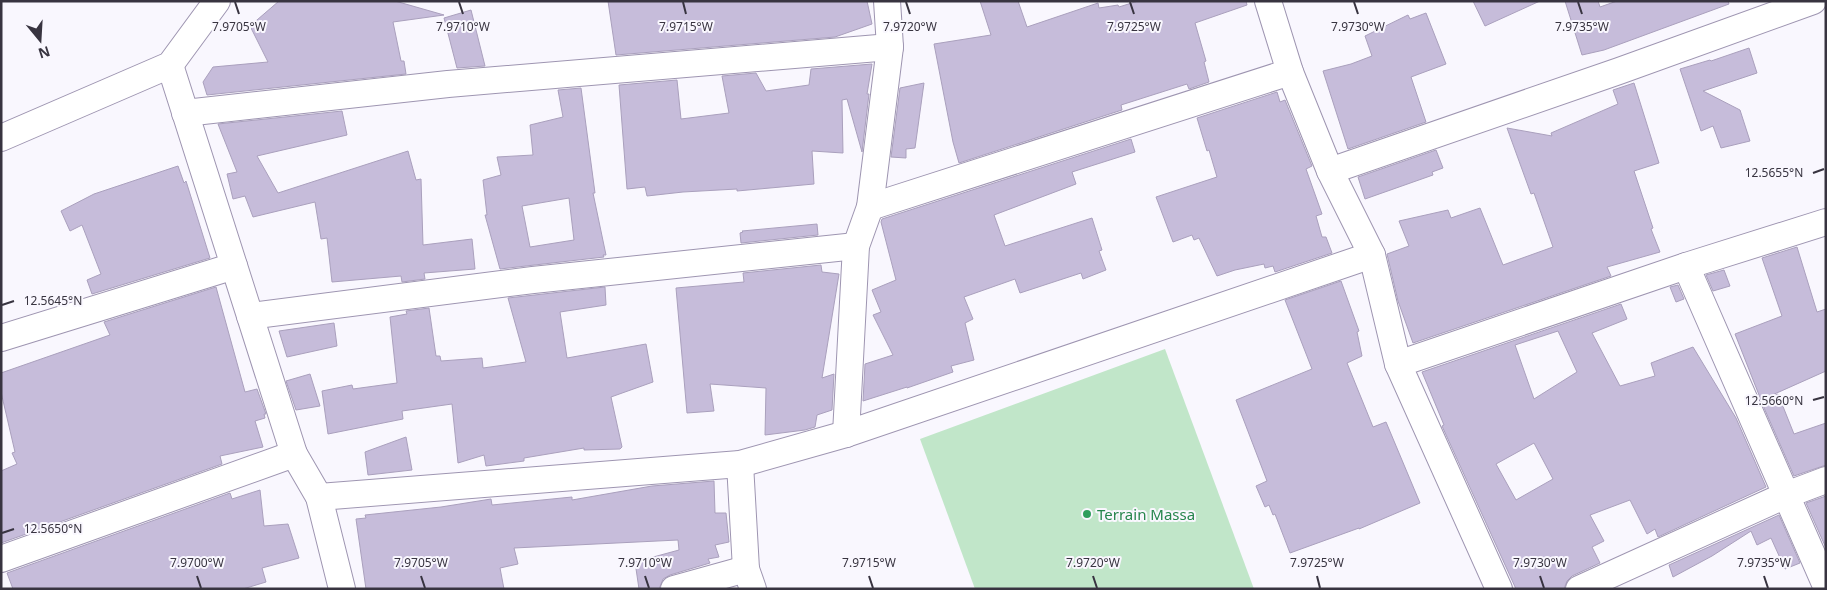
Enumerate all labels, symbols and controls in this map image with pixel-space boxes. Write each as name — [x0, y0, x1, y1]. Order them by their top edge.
north arrow — [15, 15, 65, 65]
text: 7.9705°W — [212, 18, 266, 35]
text: 7.9710°W — [436, 18, 490, 35]
text: 7.9715°W — [659, 18, 713, 35]
text: 7.9720°W — [883, 18, 937, 35]
text: 7.9725°W — [1107, 18, 1161, 35]
text: 7.9730°W — [1331, 18, 1385, 35]
text: 7.9735°W — [1555, 18, 1609, 35]
text: N — [36, 42, 53, 64]
text: 12.5655°N — [1745, 164, 1803, 181]
text: 12.5645°N — [24, 292, 82, 309]
text: 12.5660°N — [1745, 392, 1803, 409]
place label: Terrain Massa — [1097, 504, 1195, 524]
marker: Terrain Massa — [1081, 508, 1093, 520]
text: 12.5650°N — [24, 520, 82, 537]
text: 7.9700°W — [170, 554, 224, 571]
text: 7.9705°W — [394, 554, 448, 571]
text: 7.9710°W — [618, 554, 672, 571]
text: 7.9715°W — [842, 554, 896, 571]
text: 7.9720°W — [1066, 554, 1120, 571]
text: 7.9725°W — [1290, 554, 1344, 571]
text: 7.9730°W — [1513, 554, 1567, 571]
text: 7.9735°W — [1737, 554, 1791, 571]

